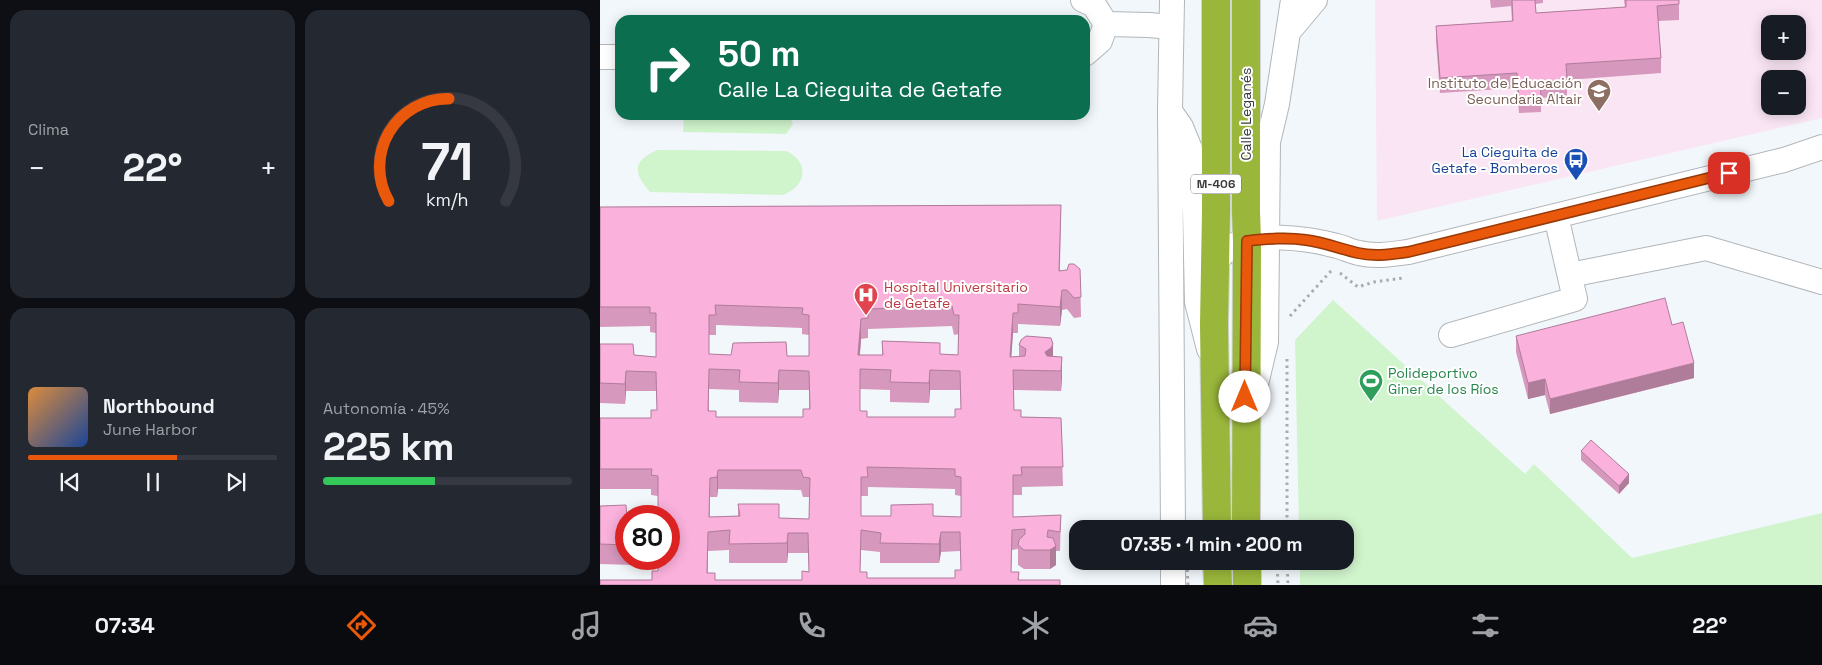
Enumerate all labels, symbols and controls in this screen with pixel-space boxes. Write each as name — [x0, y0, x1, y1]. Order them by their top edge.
map controls — [1761, 15, 1806, 115]
button: + — [1761, 15, 1806, 60]
text: 50 m — [718, 32, 800, 76]
icon: right — [635, 35, 700, 100]
street label: Calle Leganés — [1237, 68, 1255, 160]
button: − — [1761, 70, 1806, 115]
place label: Instituto de Educación Secundaria Altair — [1428, 74, 1582, 108]
text: Calle La Cieguita de Getafe — [718, 75, 1003, 103]
school or university icon: Instituto de Educación Secundaria Altair — [1586, 78, 1612, 112]
text: Clima — [28, 119, 69, 140]
text: 71 — [422, 129, 473, 195]
place label: La Cieguita de Getafe - Bomberos — [1432, 143, 1558, 177]
text: 22° — [122, 144, 183, 192]
bus stop icon: La Cieguita de Getafe - Bomberos — [1563, 147, 1589, 181]
text: − — [28, 150, 45, 186]
text: + — [260, 150, 277, 186]
pin — [1708, 152, 1750, 194]
icon: arrive — [1715, 159, 1743, 187]
road number: M-406 — [1191, 174, 1241, 193]
text: km/h — [426, 188, 469, 211]
place label: Hospital Universitario de Getafe — [884, 278, 1028, 312]
hospital icon: Hospital Universitario de Getafe — [853, 282, 879, 316]
place label: Polideportivo Giner de los Ríos — [1388, 364, 1499, 398]
sports icon: Polideportivo Giner de los Ríos — [1358, 368, 1384, 402]
position arrow — [1218, 370, 1270, 422]
text: Northbound — [103, 394, 215, 419]
text: Autonomía · 45% — [323, 398, 450, 419]
text: June Harbor — [103, 419, 197, 440]
text: 225 km — [323, 423, 454, 471]
icon: previous — [56, 468, 84, 496]
icon: pause — [139, 468, 167, 496]
icon: next — [222, 468, 250, 496]
speed limit sign: 80 — [615, 505, 680, 570]
text: 07:35 · 1 min · 200 m — [1120, 532, 1303, 557]
icon: directions — [344, 608, 379, 643]
icon: music — [569, 608, 604, 643]
icon: phone — [794, 608, 829, 643]
icon: climate — [1018, 608, 1053, 643]
icon: car — [1243, 608, 1278, 643]
icon: filters — [1468, 608, 1503, 643]
text: 07:34 — [95, 611, 155, 639]
text: 22° — [1692, 611, 1727, 639]

